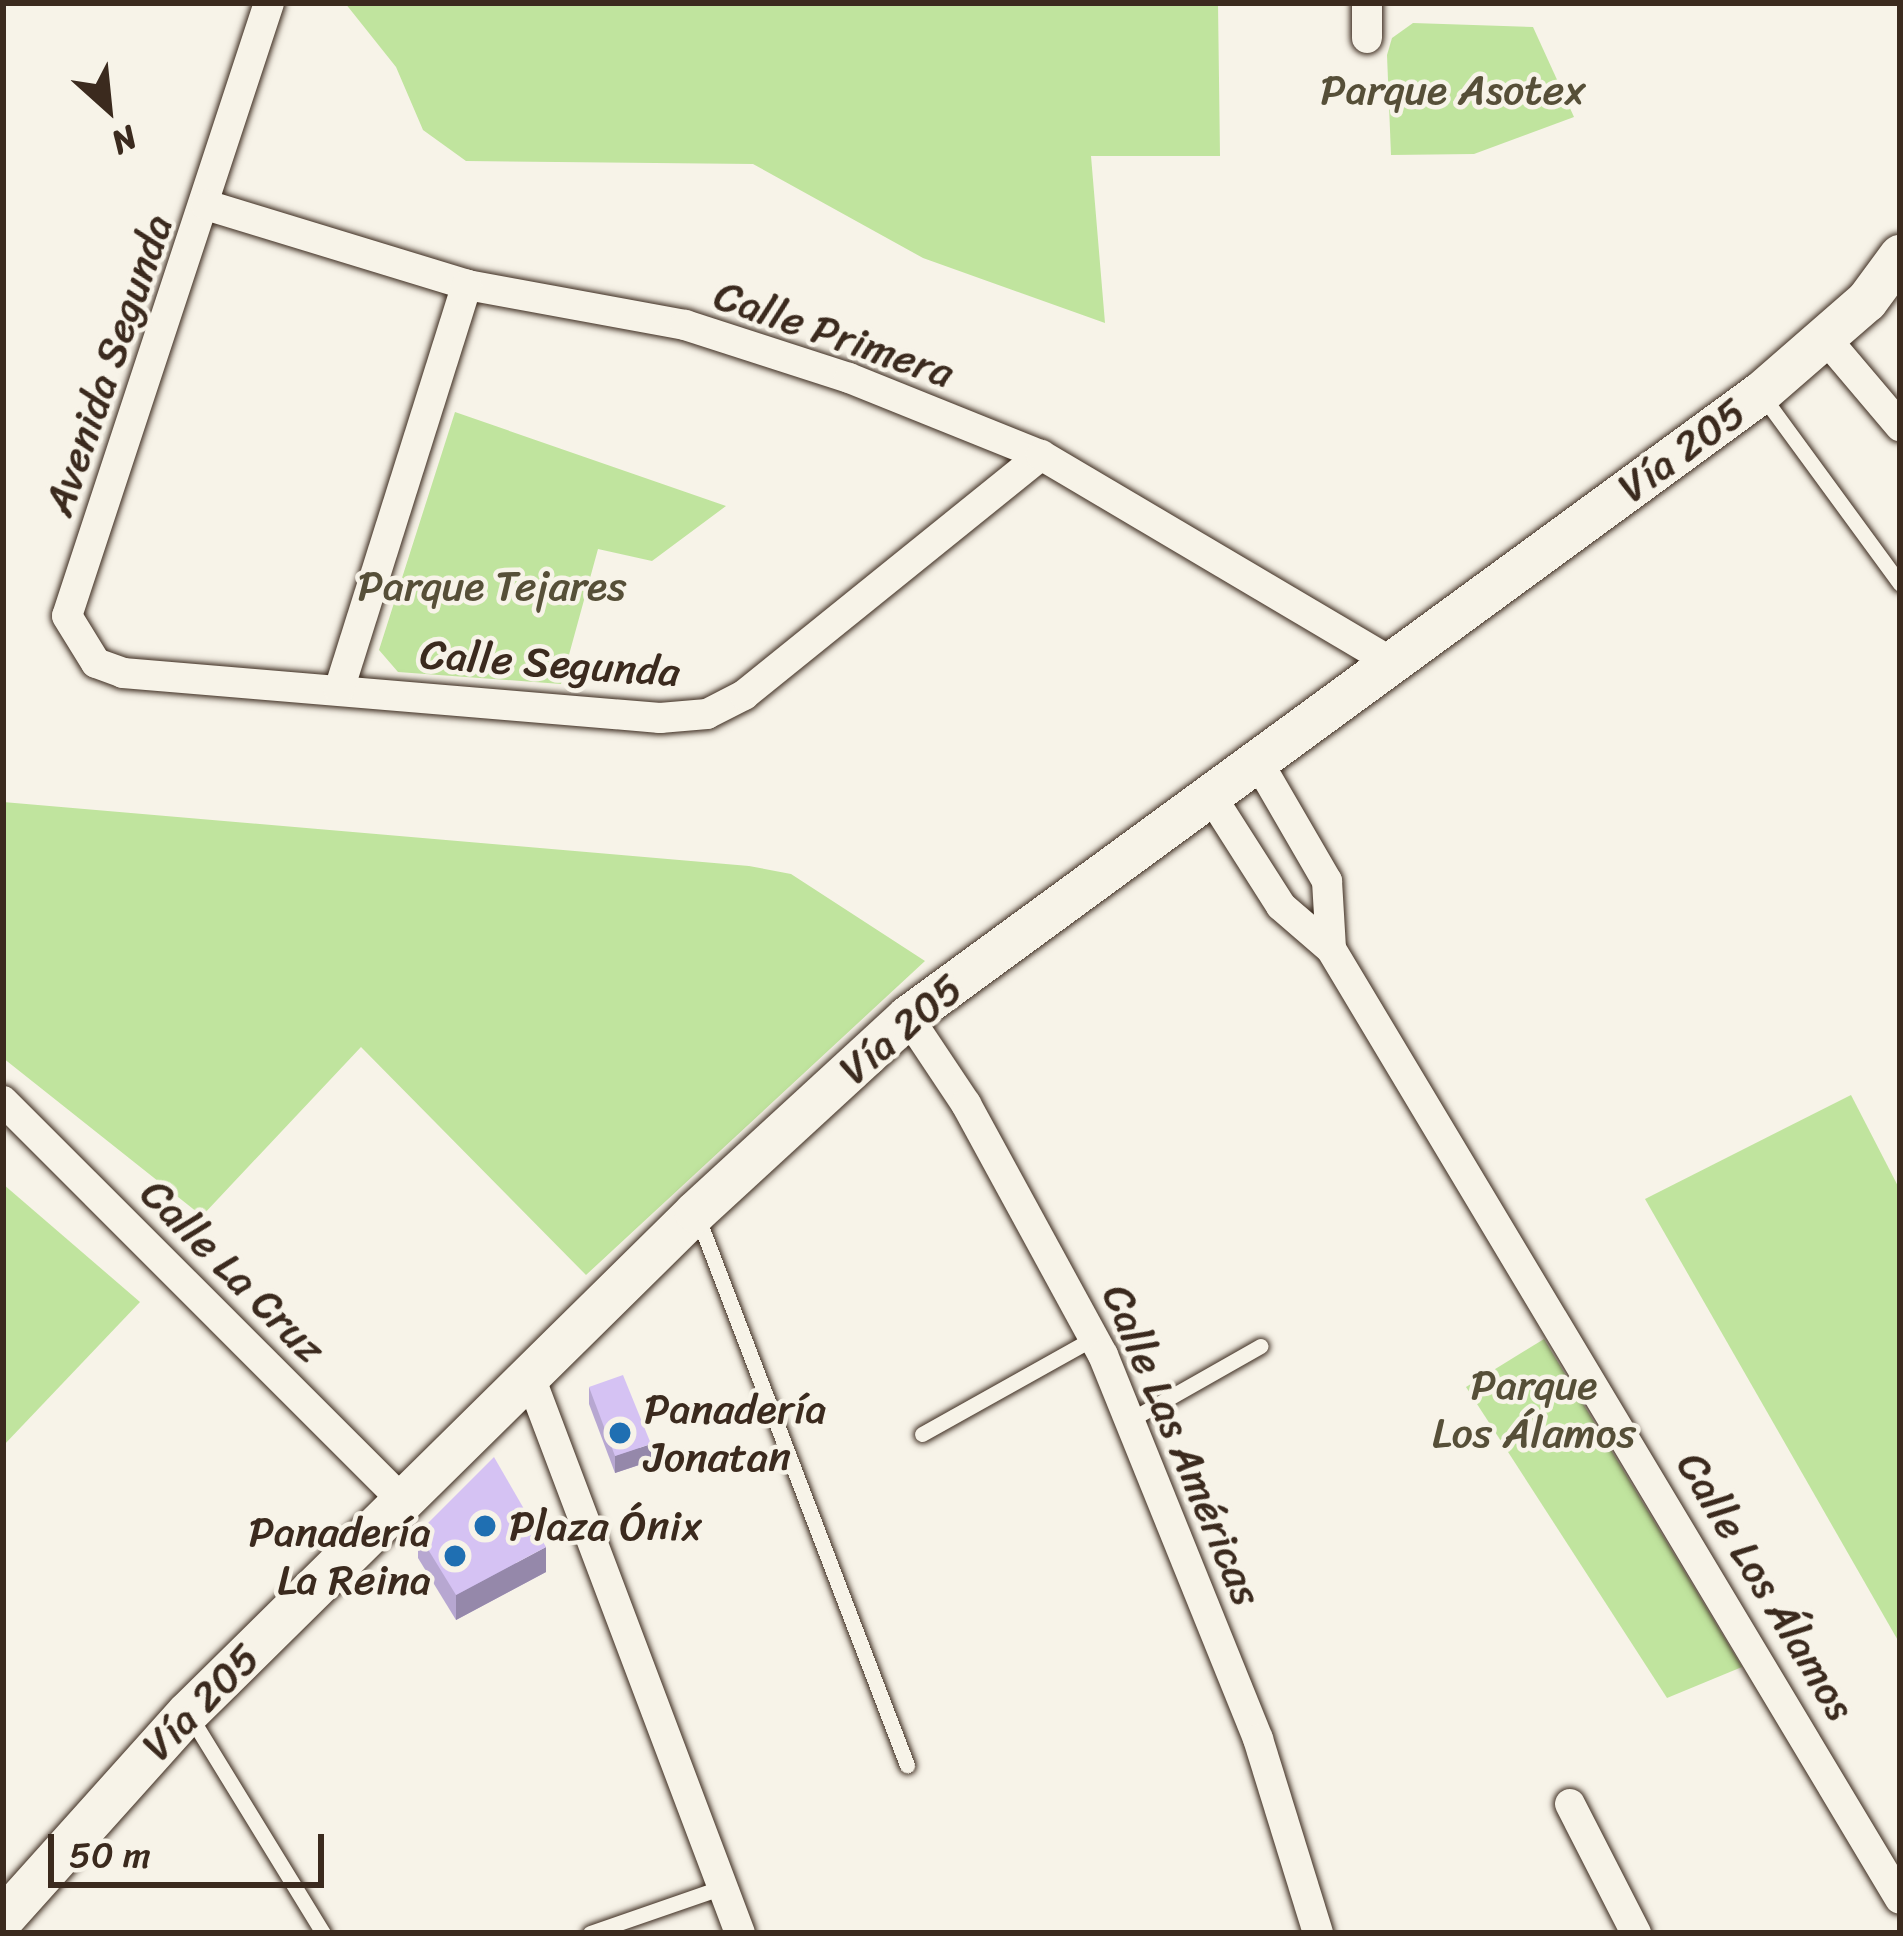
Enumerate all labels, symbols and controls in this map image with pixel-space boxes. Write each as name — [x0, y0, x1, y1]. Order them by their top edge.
north arrow — [48, 48, 168, 168]
park label: Parque Asotex — [1319, 65, 1587, 115]
text: N — [101, 109, 148, 171]
street label: Avenida Segunda — [33, 208, 183, 522]
street label: Calle Primera — [708, 269, 960, 399]
street label: Vía 205 — [1609, 387, 1755, 513]
park label: Parque Tejares — [358, 561, 626, 611]
street label: Calle Segunda — [418, 629, 682, 697]
street label: Vía 205 — [829, 963, 973, 1095]
street label: Calle La Cruz — [130, 1168, 336, 1374]
street label: Calle Las Américas — [1091, 1276, 1273, 1614]
park label: Parque Los Álamos — [1433, 1360, 1635, 1458]
place label: Panadería Jonatan — [644, 1384, 827, 1482]
marker: Panadería Jonatan — [607, 1420, 633, 1446]
street label: Calle Los Álamos — [1666, 1442, 1866, 1730]
place label: Plaza Ónix — [509, 1501, 702, 1551]
place label: Panadería La Reina — [248, 1507, 431, 1606]
marker: Plaza Ónix — [472, 1513, 498, 1539]
marker: Panadería La Reina — [442, 1543, 468, 1569]
street label: Vía 205 — [132, 1633, 270, 1771]
scale bar — [54, 1810, 330, 1884]
text: 50 m — [69, 1823, 151, 1887]

